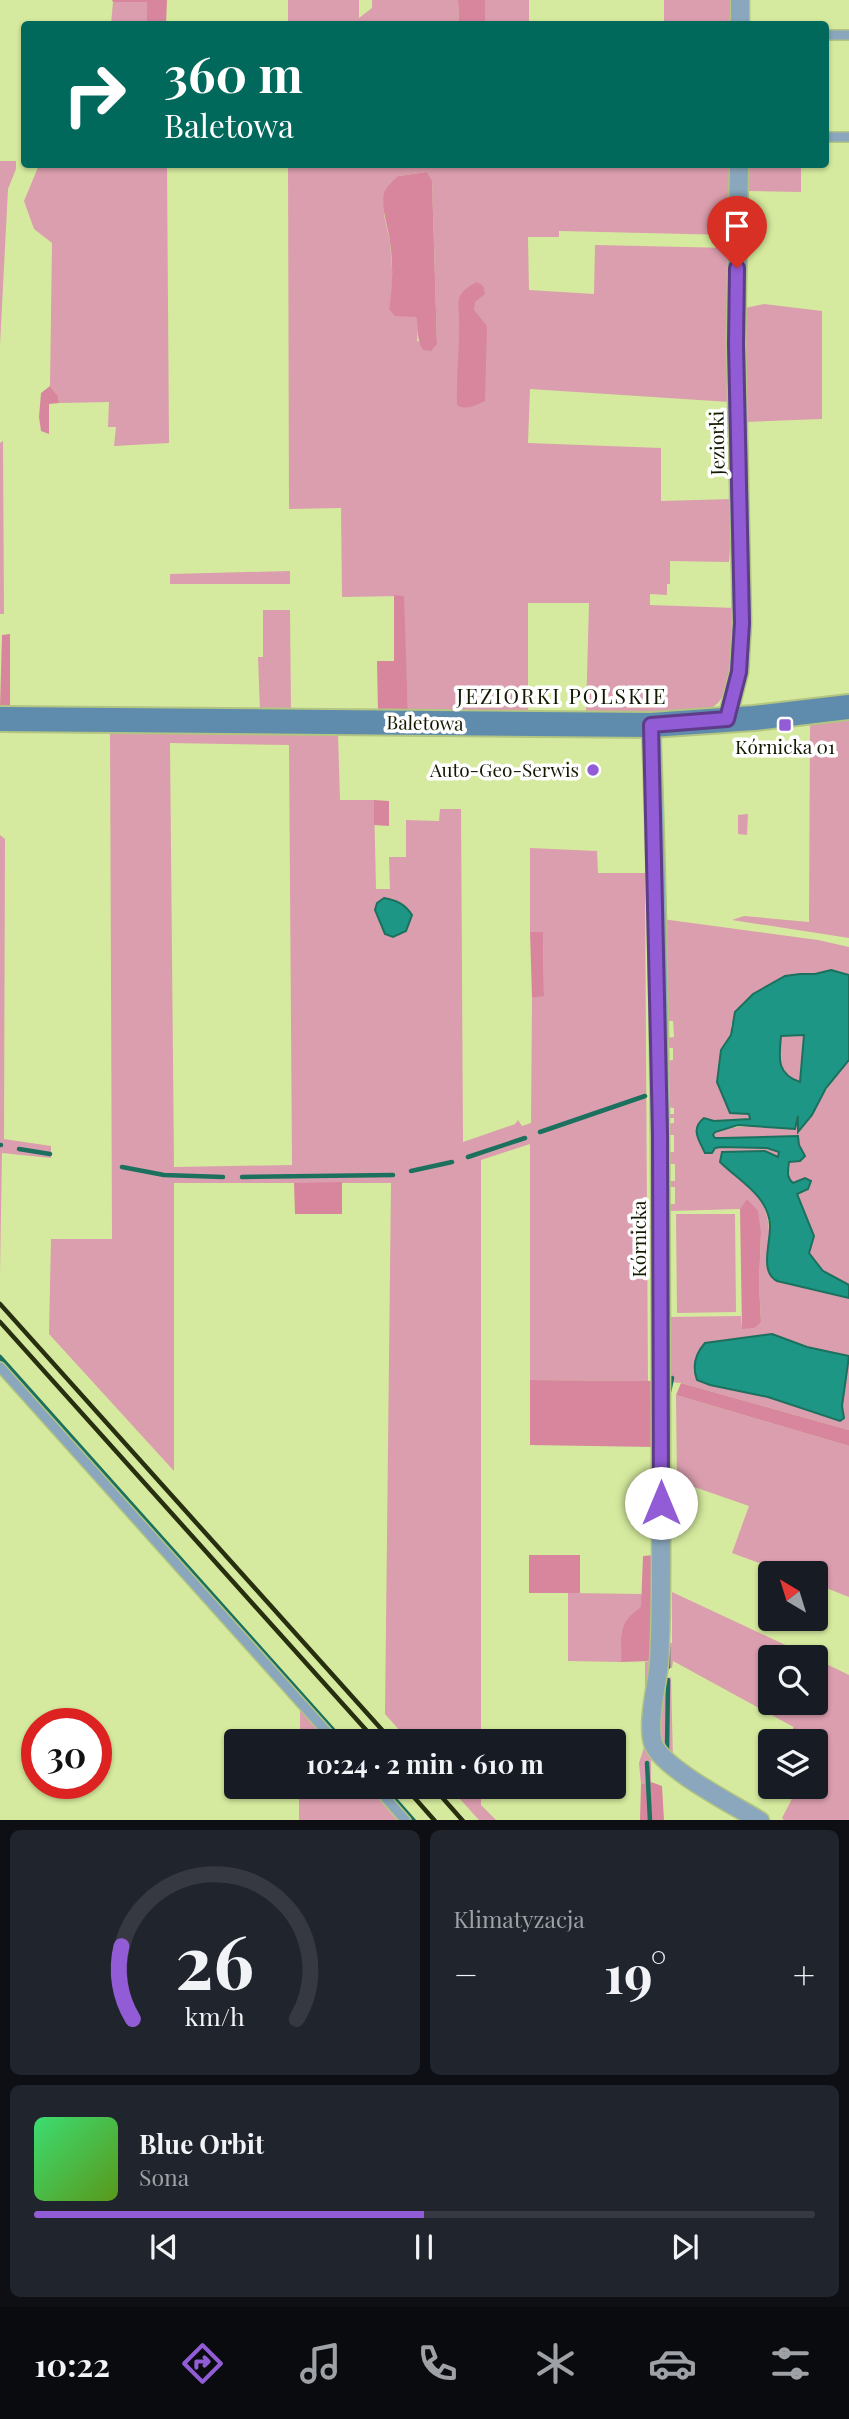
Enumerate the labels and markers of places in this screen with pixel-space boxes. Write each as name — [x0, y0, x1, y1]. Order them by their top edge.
pin — [707, 196, 767, 268]
marker: Kórnicka 01 — [777, 717, 793, 733]
place label: Kórnicka 01 — [735, 733, 835, 759]
place label: Auto-Geo-Serwis — [429, 756, 579, 782]
marker: Auto-Geo-Serwis — [585, 762, 601, 778]

